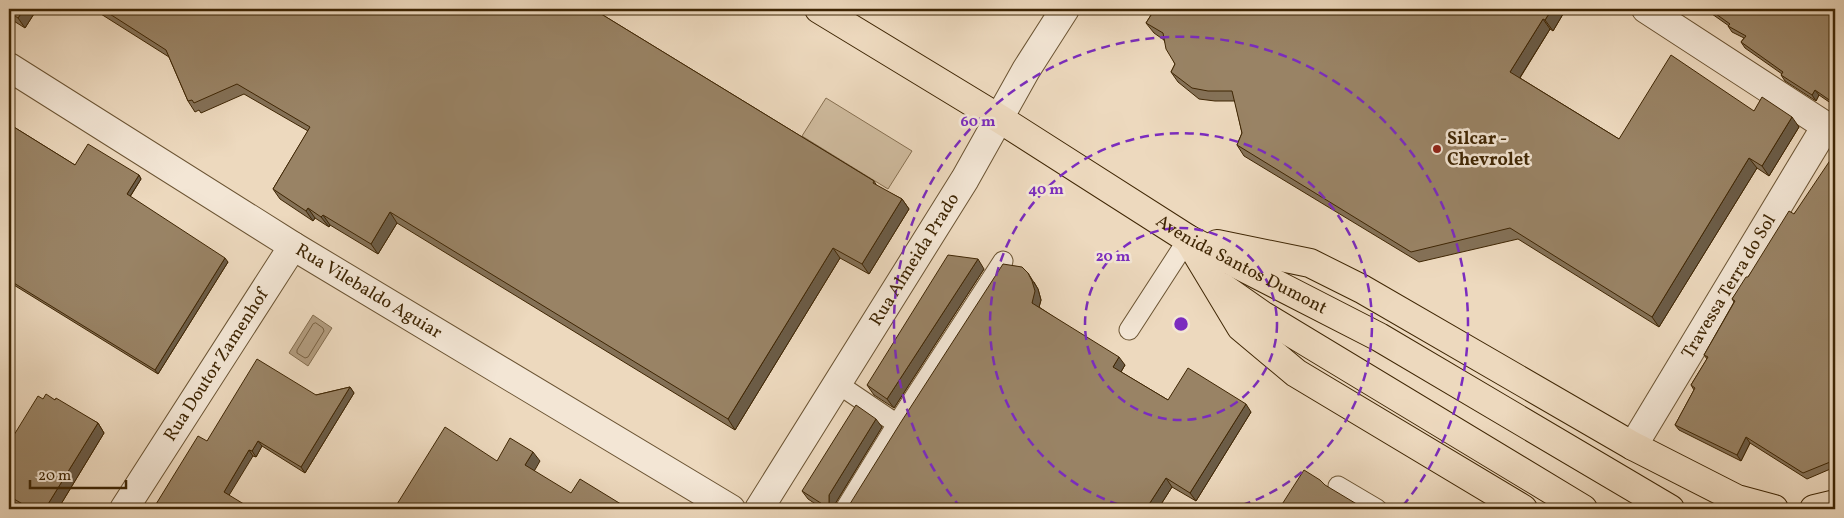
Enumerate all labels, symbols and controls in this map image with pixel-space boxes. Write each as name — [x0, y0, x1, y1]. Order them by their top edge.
text: 60 m — [961, 112, 996, 133]
place label: Silcar - Chevrolet — [1447, 127, 1530, 173]
marker: Silcar - Chevrolet — [1431, 143, 1443, 155]
text: 40 m — [1028, 180, 1064, 201]
street label: Rua Almeida Prado — [864, 188, 966, 331]
street label: Avenida Santos Dumont — [1151, 209, 1331, 321]
street label: Travessa Terra do Sol — [1676, 210, 1782, 364]
street label: Rua Vilebaldo Aguiar — [291, 238, 447, 345]
text: 20 m — [1096, 247, 1131, 268]
street label: Rua Doutor Zamenhof — [158, 282, 276, 446]
centre of rings — [1172, 315, 1190, 333]
scale bar — [30, 458, 126, 490]
text: 20 m — [38, 466, 71, 487]

